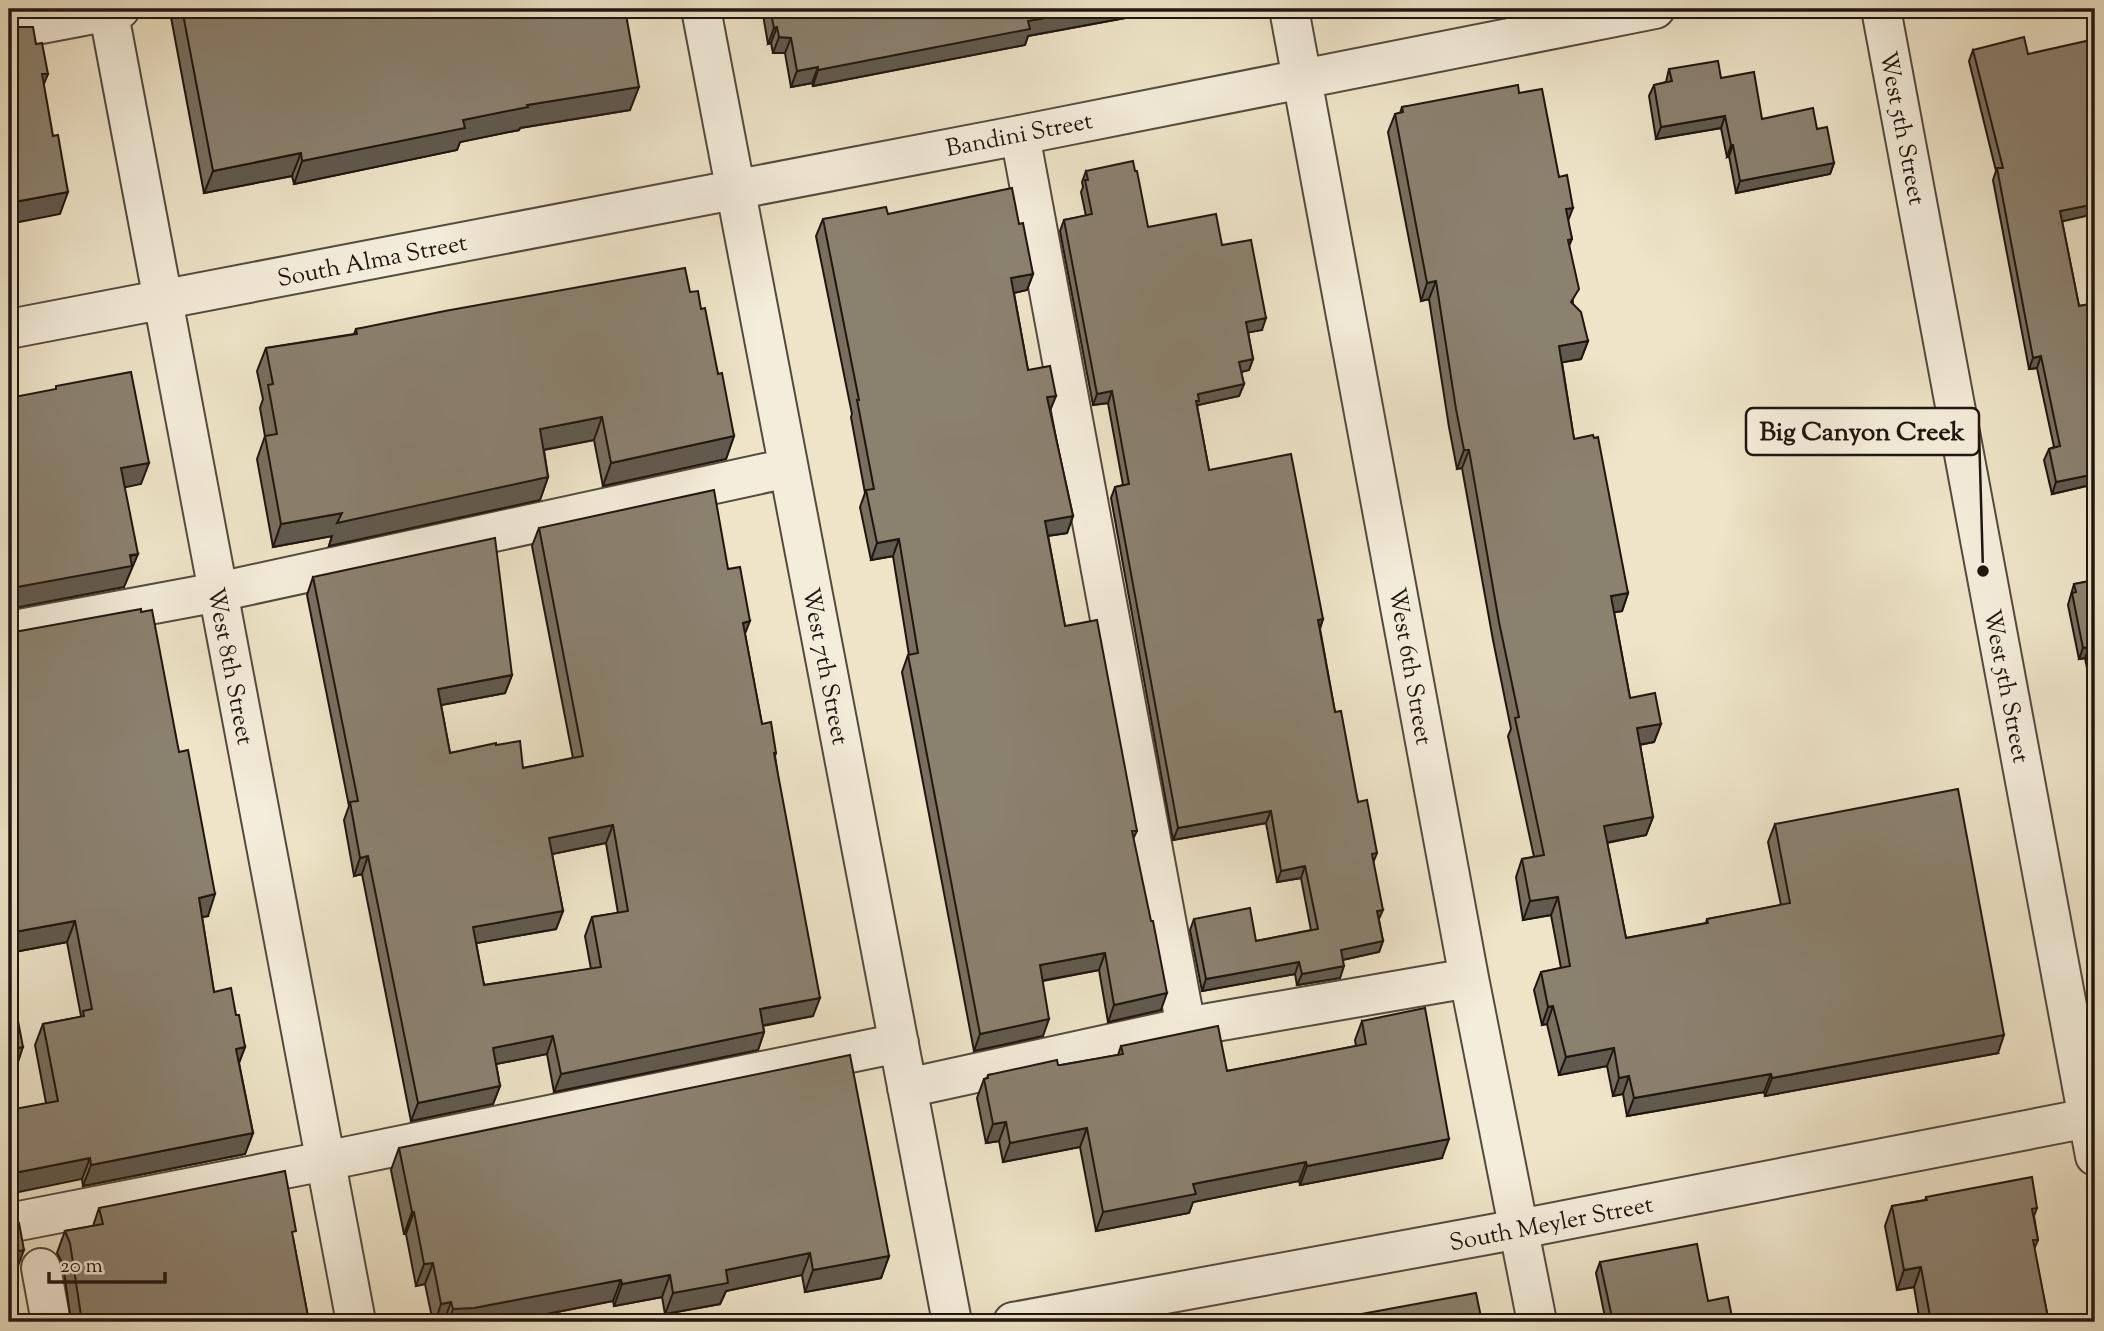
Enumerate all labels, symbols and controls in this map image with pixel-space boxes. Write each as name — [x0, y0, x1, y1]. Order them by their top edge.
street label: West 5th Street — [1869, 49, 1933, 208]
street label: Bandini Street — [943, 105, 1096, 167]
street label: South Alma Street — [274, 227, 470, 297]
callout: Big Canyon Creek — [1746, 408, 1979, 455]
text: Big Canyon Creek — [1759, 415, 1965, 452]
street label: West 8th Street — [197, 585, 261, 748]
street label: West 7th Street — [792, 585, 856, 748]
street label: West 6th Street — [1378, 585, 1440, 748]
street label: West 5th Street — [1973, 607, 2037, 766]
street label: South Meyler Street — [1447, 1189, 1656, 1261]
scale bar — [49, 1240, 164, 1284]
text: 20 m — [60, 1252, 103, 1282]

